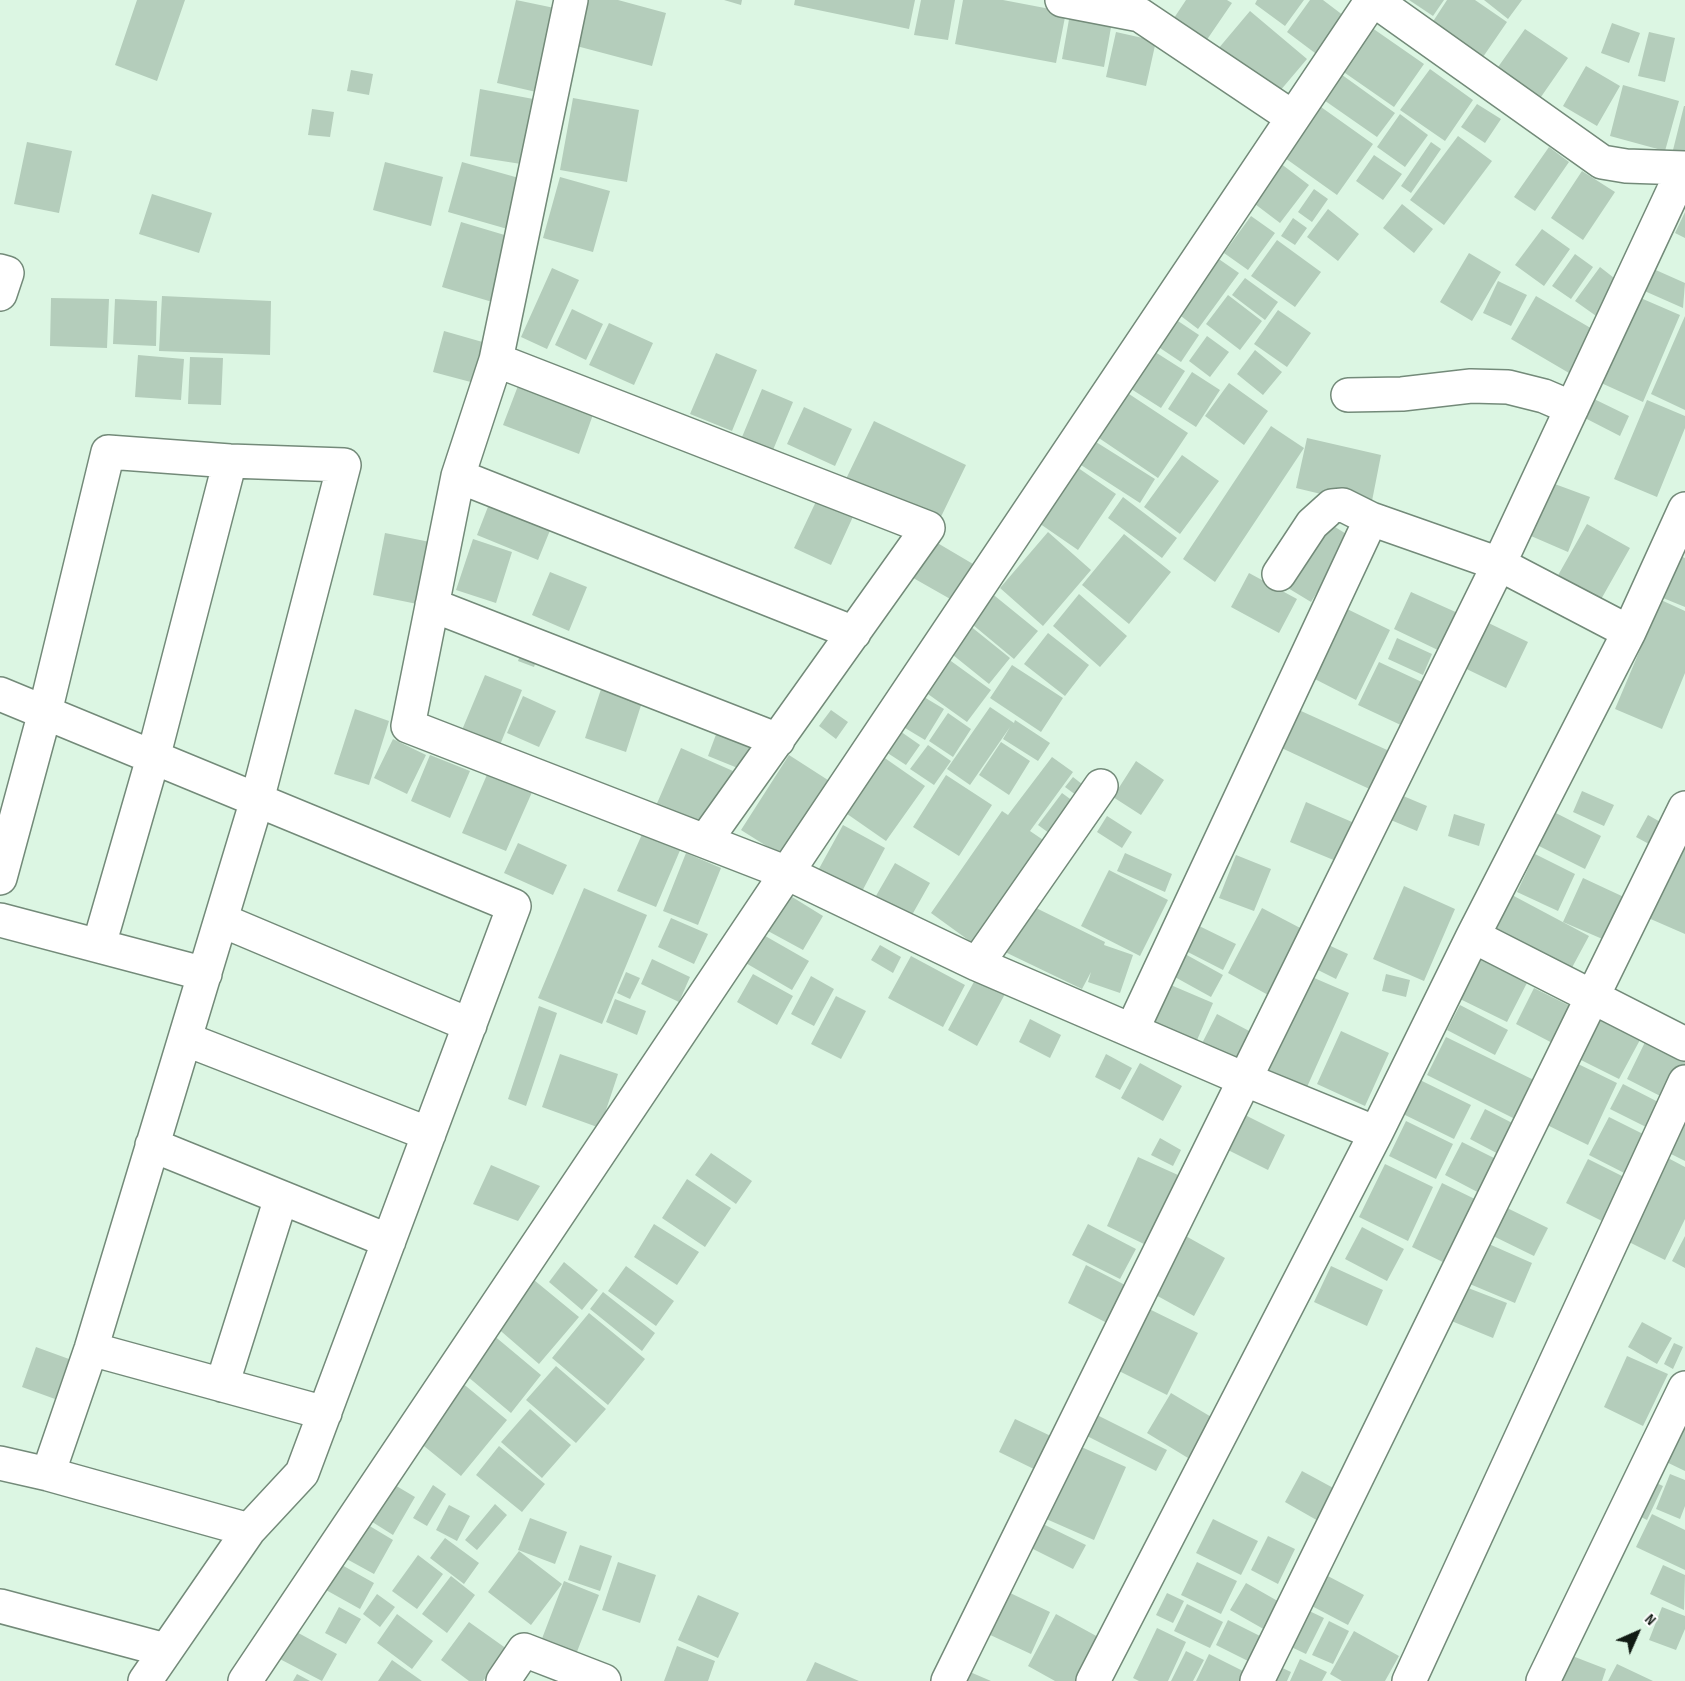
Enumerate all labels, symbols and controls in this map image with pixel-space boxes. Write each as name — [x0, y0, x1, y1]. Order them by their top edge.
north arrow — [1607, 1603, 1667, 1663]
text: N — [1640, 1610, 1660, 1630]

